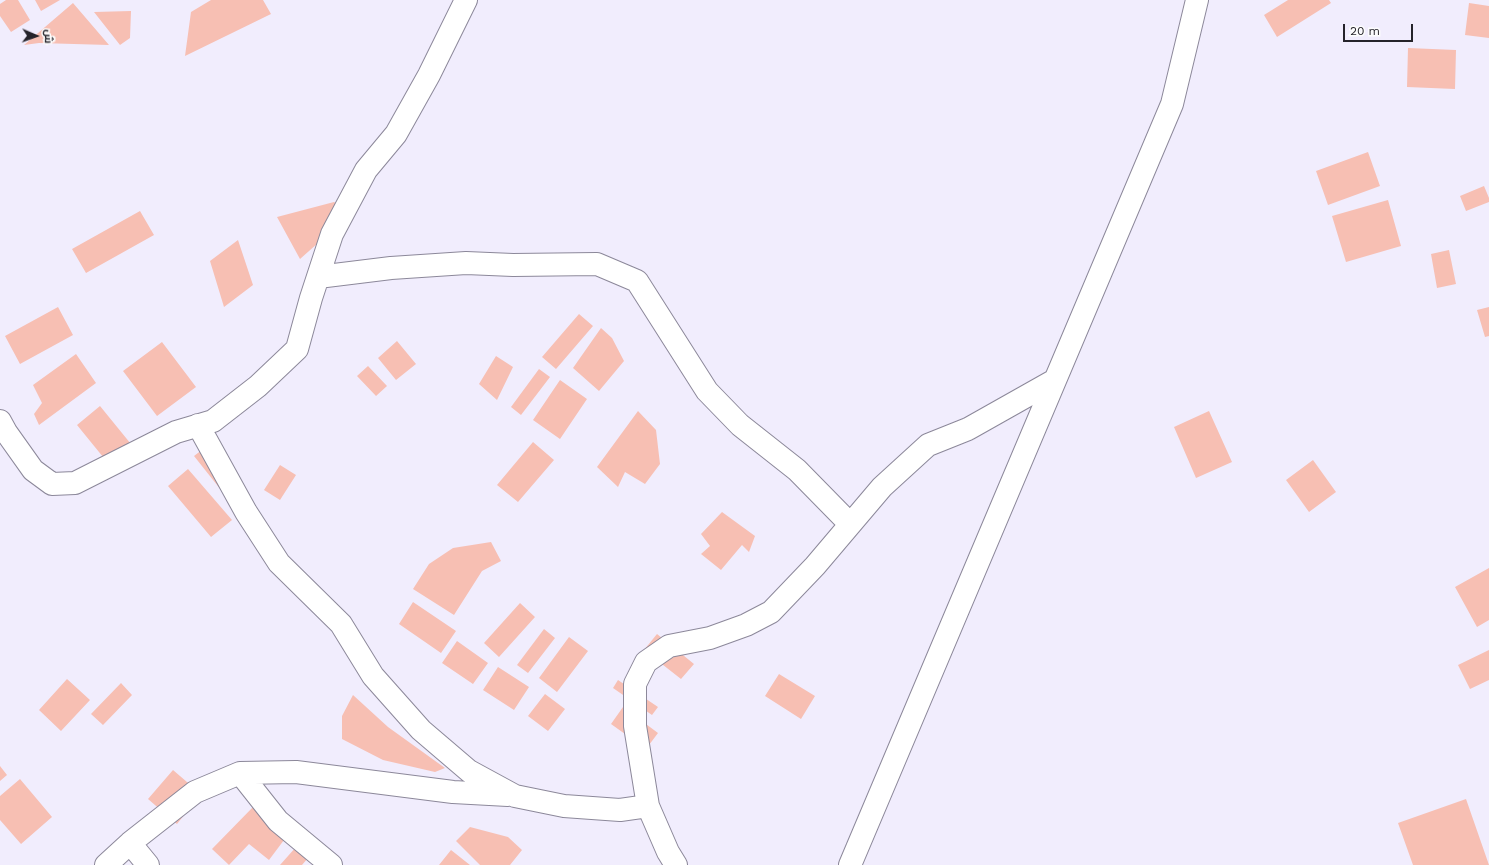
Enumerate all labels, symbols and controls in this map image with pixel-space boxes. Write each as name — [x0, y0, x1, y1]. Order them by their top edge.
north arrow — [16, 16, 56, 56]
scale bar — [1345, 16, 1415, 42]
text: 20 m — [1350, 24, 1380, 38]
text: ش — [42, 29, 55, 44]

